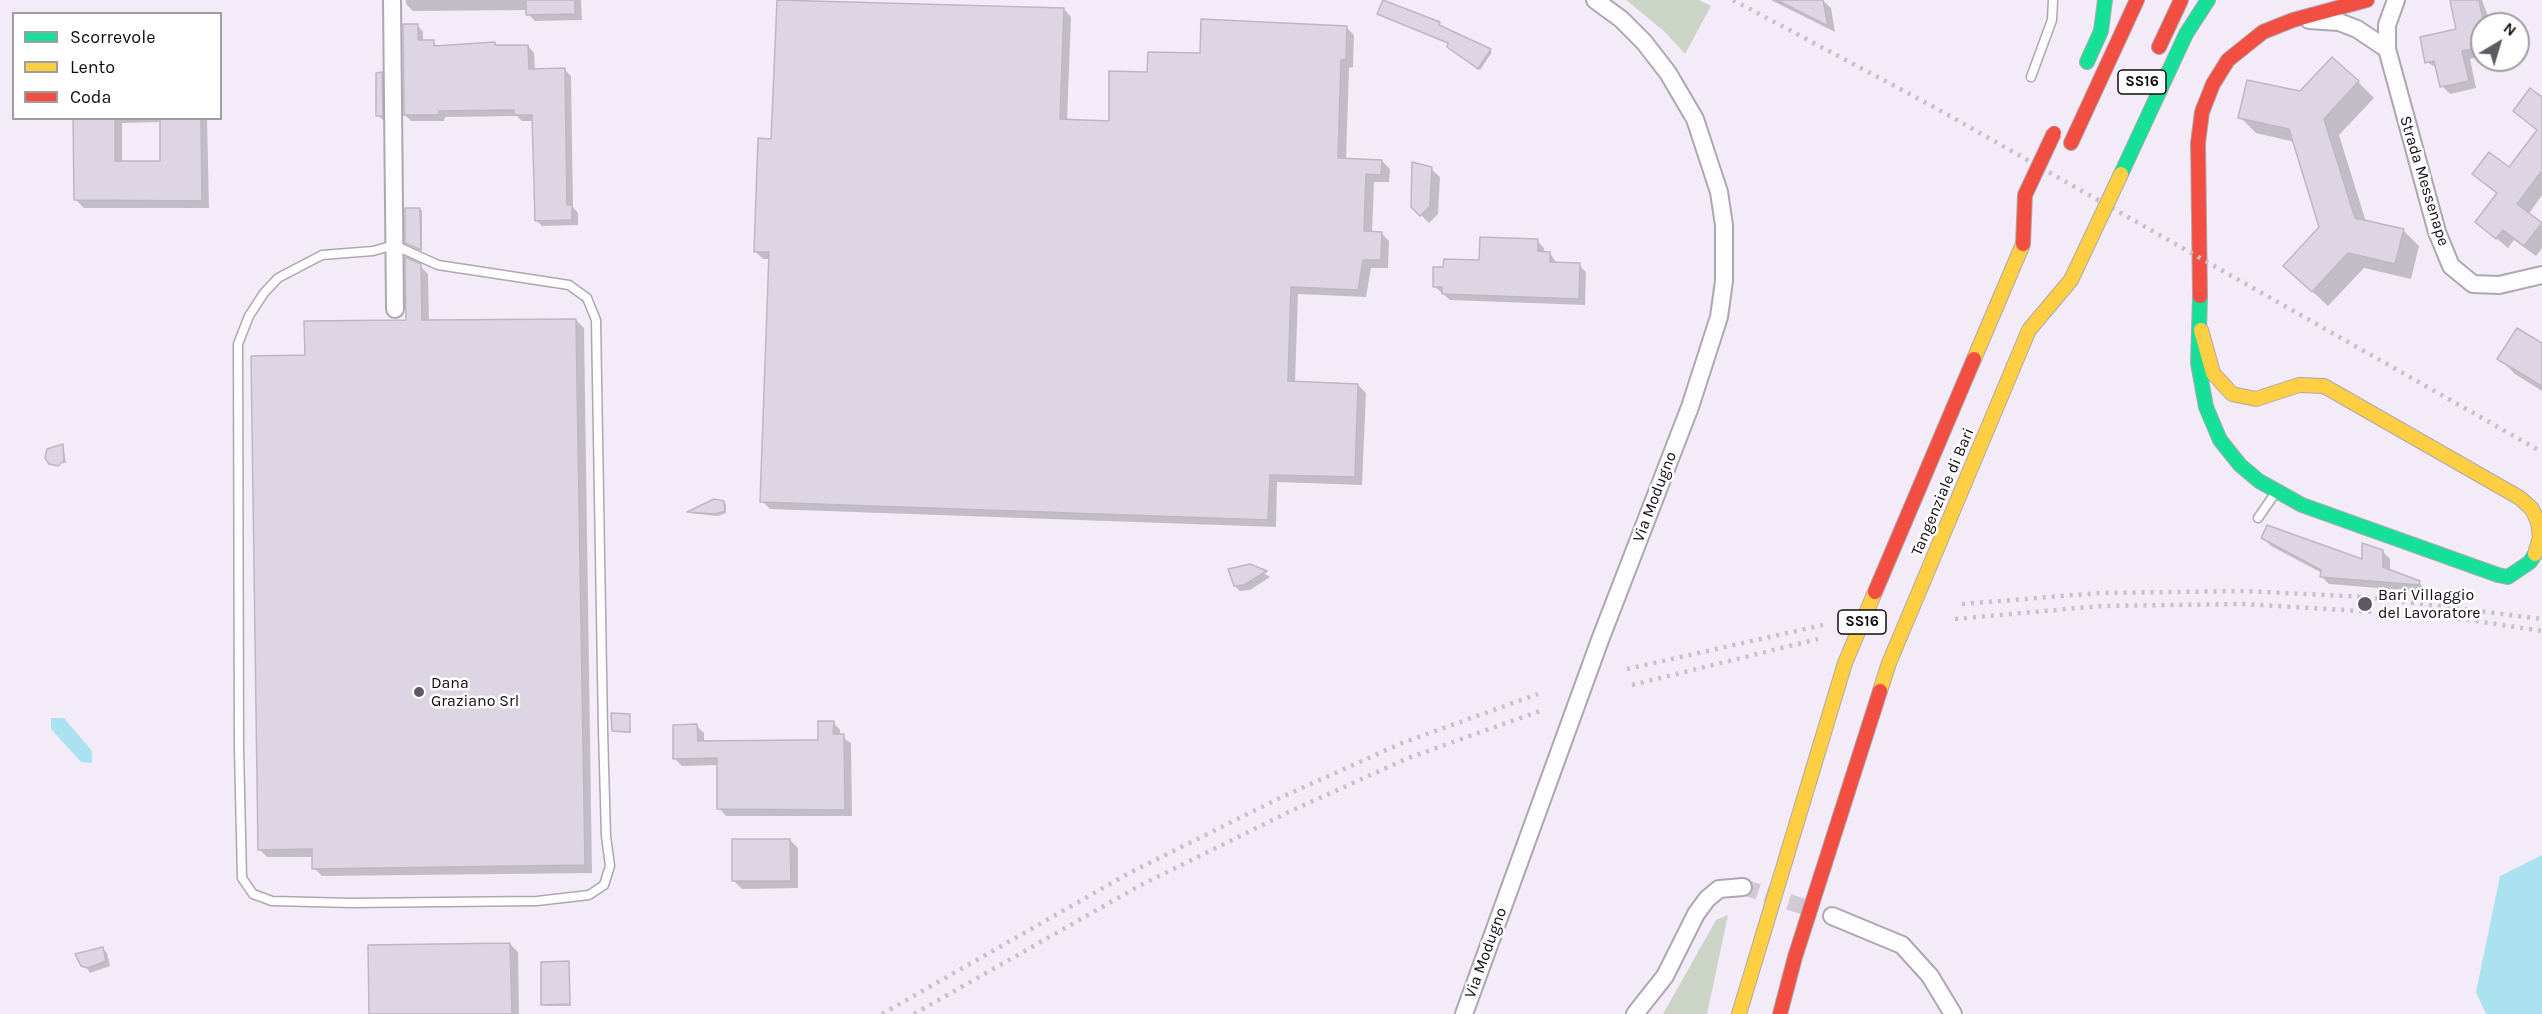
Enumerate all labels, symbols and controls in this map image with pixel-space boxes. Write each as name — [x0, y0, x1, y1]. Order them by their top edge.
legend — [12, 12, 222, 120]
north arrow — [2470, 12, 2530, 72]
text: N — [2500, 18, 2521, 40]
text: Scorrevole — [70, 26, 155, 48]
text: Lento — [70, 56, 115, 78]
road number: SS16 — [2118, 70, 2166, 94]
text: Coda — [70, 86, 111, 108]
street label: Strada Messenape — [2395, 114, 2453, 248]
street label: Tangenziale di Bari — [1907, 425, 1979, 559]
street label: Via Modugno — [1629, 449, 1681, 545]
place label: Bari Villaggio del Lavoratore — [2378, 585, 2480, 623]
marker: Bari Villaggio del Lavoratore — [2356, 595, 2374, 613]
road number: SS16 — [1838, 610, 1886, 634]
place label: Dana Graziano Srl — [431, 673, 519, 711]
marker: Dana Graziano Srl — [412, 685, 426, 699]
street label: Via Modugno — [1461, 905, 1511, 1001]

